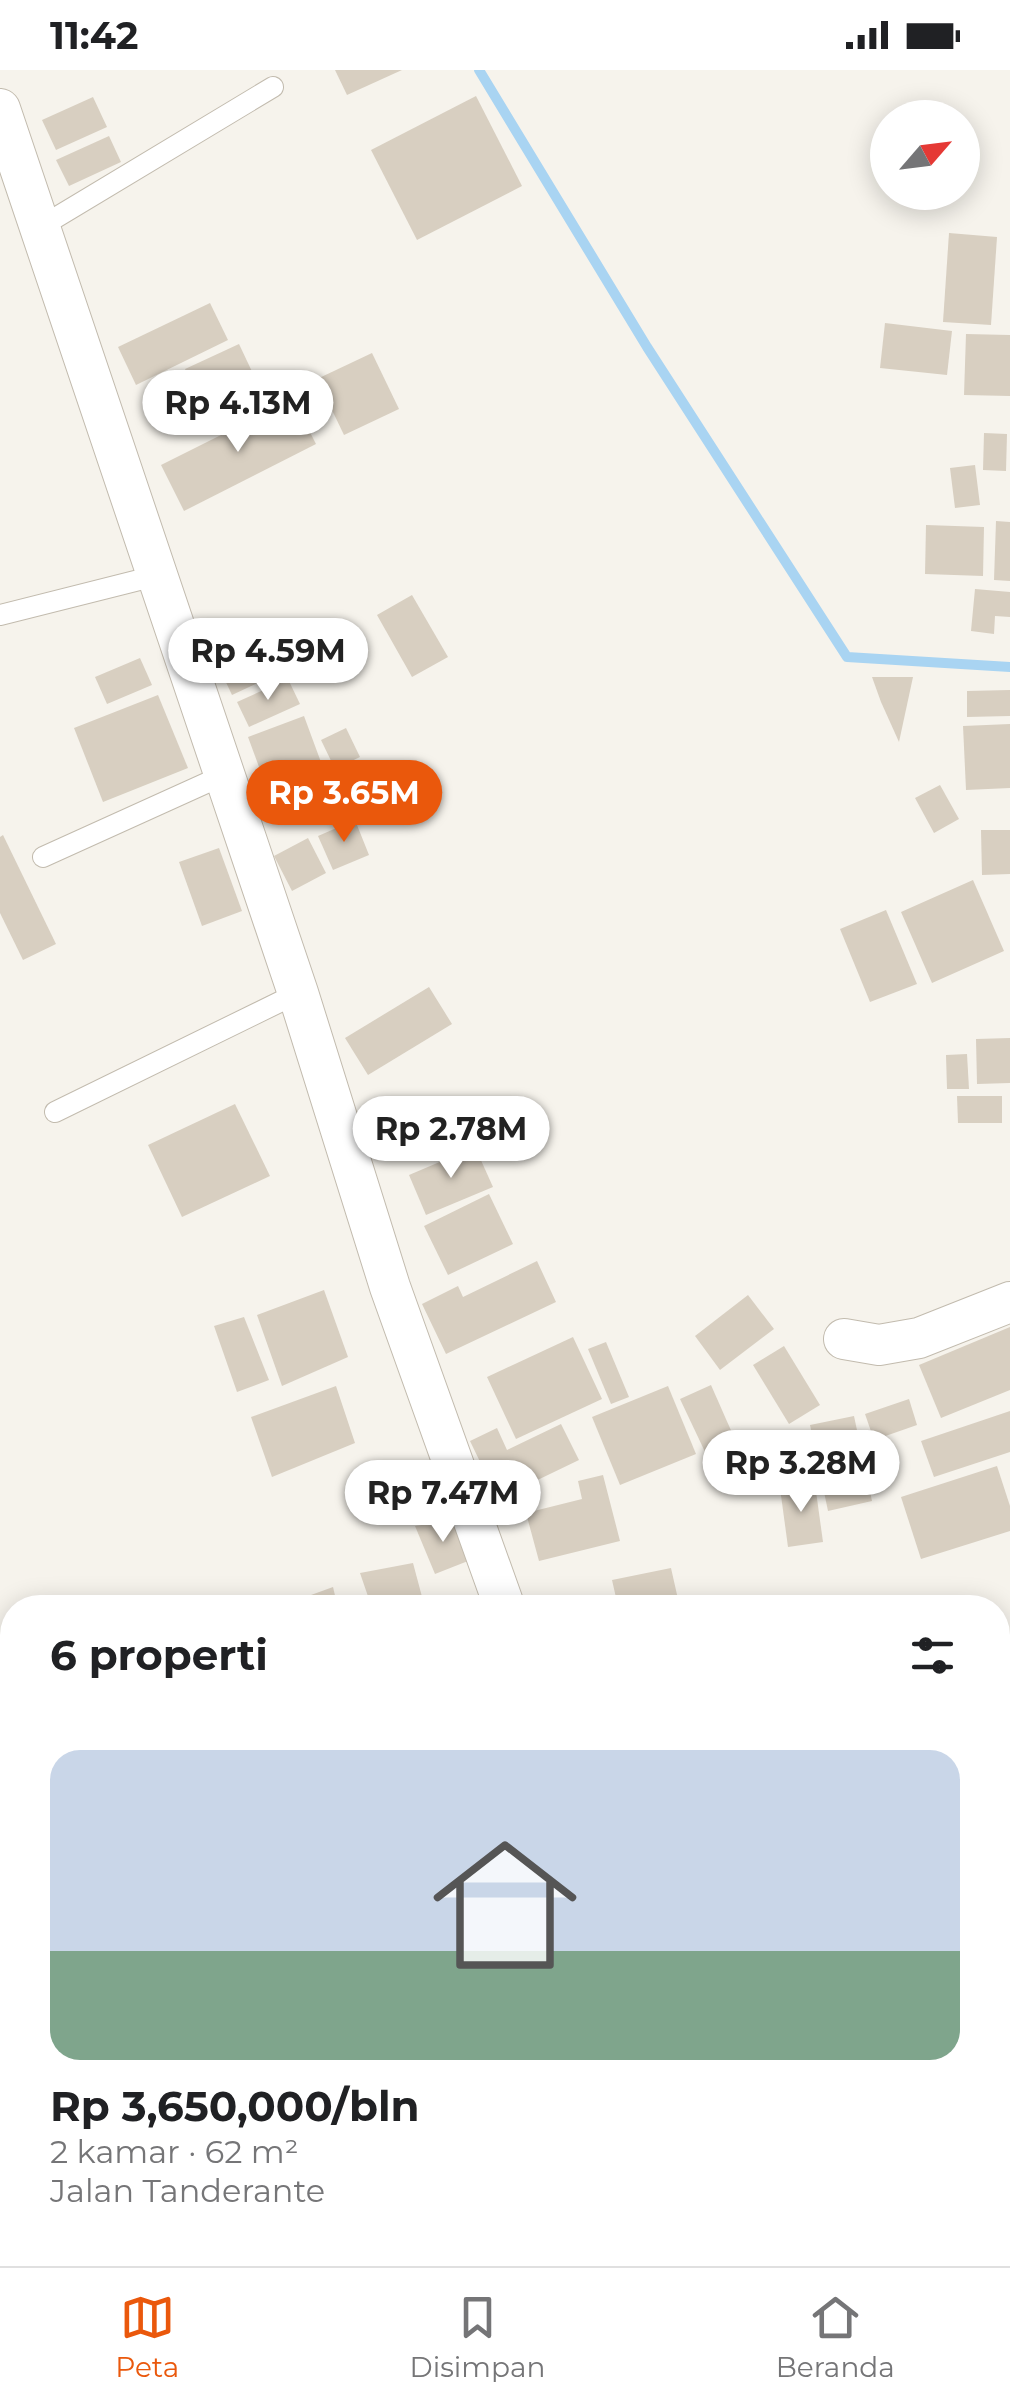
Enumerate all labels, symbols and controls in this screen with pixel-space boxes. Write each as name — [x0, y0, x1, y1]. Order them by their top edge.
text: 11:42 — [50, 12, 138, 59]
north arrow — [870, 100, 980, 210]
map controls — [870, 100, 980, 210]
pin: Rp 4.13M — [135, 370, 341, 455]
text: Rp 4.13M — [164, 383, 312, 422]
pin: Rp 4.59M — [165, 618, 371, 703]
text: Rp 4.59M — [190, 631, 346, 670]
pin: Rp 3.65M — [241, 760, 447, 845]
text: Rp 3.65M — [268, 773, 420, 812]
pin: Rp 2.78M — [348, 1096, 554, 1181]
text: Rp 2.78M — [375, 1109, 527, 1148]
pin: Rp 3.28M — [698, 1430, 904, 1515]
text: Rp 3.28M — [725, 1443, 877, 1482]
pin: Rp 7.47M — [340, 1460, 546, 1545]
text: Rp 7.47M — [367, 1473, 519, 1512]
icon: filters — [905, 1628, 960, 1683]
text: 6 properti — [50, 1629, 268, 1681]
icon: home — [415, 1815, 595, 1995]
text: Rp 3,650,000/bln — [50, 2080, 420, 2132]
text: 2 kamar · 62 m² — [50, 2132, 299, 2171]
text: Jalan Tanderante — [50, 2171, 325, 2210]
tab: Peta — [115, 2290, 179, 2384]
tab: Disimpan — [410, 2290, 545, 2384]
tab: Beranda — [776, 2290, 895, 2384]

